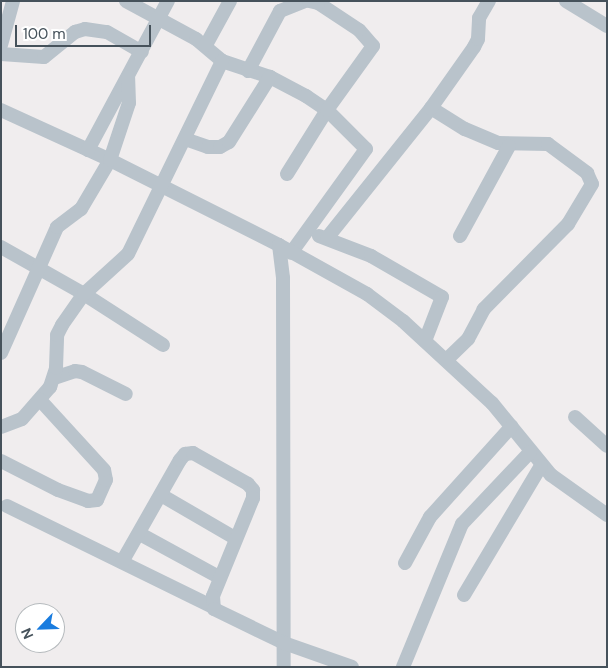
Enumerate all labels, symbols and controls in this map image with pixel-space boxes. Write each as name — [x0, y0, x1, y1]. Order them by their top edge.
scale bar — [18, 15, 154, 47]
text: 100 m — [23, 24, 66, 44]
north arrow — [15, 603, 65, 653]
text: N — [17, 625, 38, 642]

